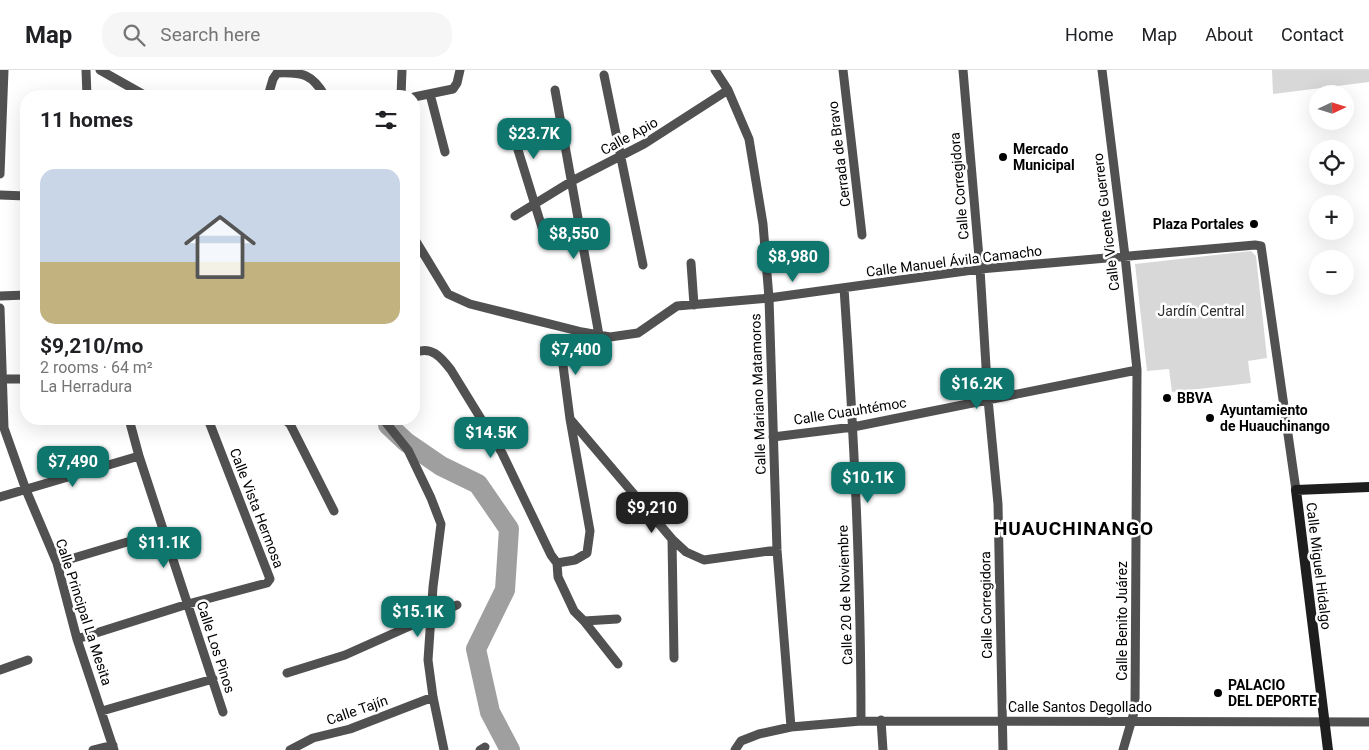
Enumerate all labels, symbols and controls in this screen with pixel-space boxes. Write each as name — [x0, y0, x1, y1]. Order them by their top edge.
search box — [102, 12, 452, 57]
text: Map — [25, 21, 72, 49]
icon: search — [120, 21, 148, 49]
text: Search here — [160, 23, 260, 46]
text: Home — [1065, 24, 1114, 45]
text: Map — [1142, 24, 1177, 45]
text: About — [1205, 24, 1253, 45]
text: Contact — [1281, 24, 1344, 45]
north arrow — [1309, 85, 1354, 130]
map controls — [1309, 85, 1354, 295]
street label: Cerrada de Bravo — [825, 100, 853, 208]
icon: filters — [372, 106, 400, 134]
text: 11 homes — [40, 108, 133, 132]
street label: Calle Apio — [598, 114, 660, 158]
pin: $23.7K — [493, 118, 575, 160]
text: $23.7K — [508, 124, 560, 143]
street label: Calle Corregidora — [946, 132, 972, 240]
button: locate — [1309, 140, 1354, 185]
place label: Mercado Municipal — [1013, 141, 1075, 173]
marker: Mercado Municipal — [997, 151, 1009, 163]
street label: Calle Vicente Guerrero — [1090, 152, 1122, 292]
button: + — [1309, 195, 1354, 240]
icon: home — [175, 202, 265, 292]
place label: Plaza Portales — [1153, 216, 1244, 232]
pin: $8,550 — [533, 218, 615, 260]
marker: Plaza Portales — [1248, 218, 1260, 230]
text: $8,550 — [549, 224, 599, 243]
pin: $8,980 — [752, 240, 834, 283]
street label: Calle Manuel Ávila Camacho — [865, 241, 1043, 280]
text: $8,980 — [768, 247, 818, 266]
button: − — [1309, 250, 1354, 295]
park label: Jardín Central — [1158, 303, 1244, 319]
street label: Calle Mariano Matamoros — [747, 313, 769, 475]
text: $9,210/mo — [40, 334, 143, 358]
pin: $7,400 — [535, 334, 617, 376]
text: $7,400 — [551, 340, 601, 359]
text: 2 rooms · 64 m² — [40, 358, 153, 377]
pin: $16.2K — [936, 368, 1018, 410]
text: $16.2K — [951, 374, 1003, 393]
text: La Herradura — [40, 377, 132, 396]
place label: BBVA — [1177, 390, 1213, 406]
marker: BBVA — [1161, 392, 1173, 404]
street label: Calle Cuauhtémoc — [792, 394, 908, 428]
place label: Ayuntamiento de Huauchinango — [1220, 402, 1330, 434]
marker: Ayuntamiento de Huauchinango — [1204, 412, 1216, 424]
pin: $14.5K — [450, 416, 532, 459]
text: $14.5K — [465, 423, 517, 442]
pin: $7,490 — [32, 446, 114, 488]
street label: Calle Vista Hermosa — [227, 446, 287, 570]
text: $7,490 — [48, 452, 98, 471]
pin: $10.1K — [827, 462, 909, 504]
text: $10.1K — [842, 468, 894, 487]
pin: $9,210 — [611, 492, 693, 534]
text: $9,210 — [627, 498, 677, 517]
street label: Calle Miguel Hidalgo — [1303, 501, 1335, 631]
district label: HUAUCHINANGO — [994, 517, 1154, 540]
street label: Calle 20 de Noviembre — [835, 525, 855, 665]
pin: $11.1K — [123, 526, 205, 569]
text: $11.1K — [138, 533, 190, 552]
street label: Calle Principal La Mesita — [53, 537, 115, 687]
street label: Calle Corregidora — [977, 551, 995, 659]
street label: Calle Benito Juárez — [1114, 561, 1130, 681]
pin: $15.1K — [377, 596, 459, 638]
street label: Calle Los Pinos — [194, 599, 238, 695]
text: $15.1K — [392, 602, 444, 621]
place label: PALACIO DEL DEPORTE — [1228, 677, 1317, 709]
marker: PALACIO DEL DEPORTE — [1212, 687, 1224, 699]
street label: Calle Tajín — [324, 692, 390, 728]
street label: Calle Santos Degollado — [1008, 699, 1152, 715]

